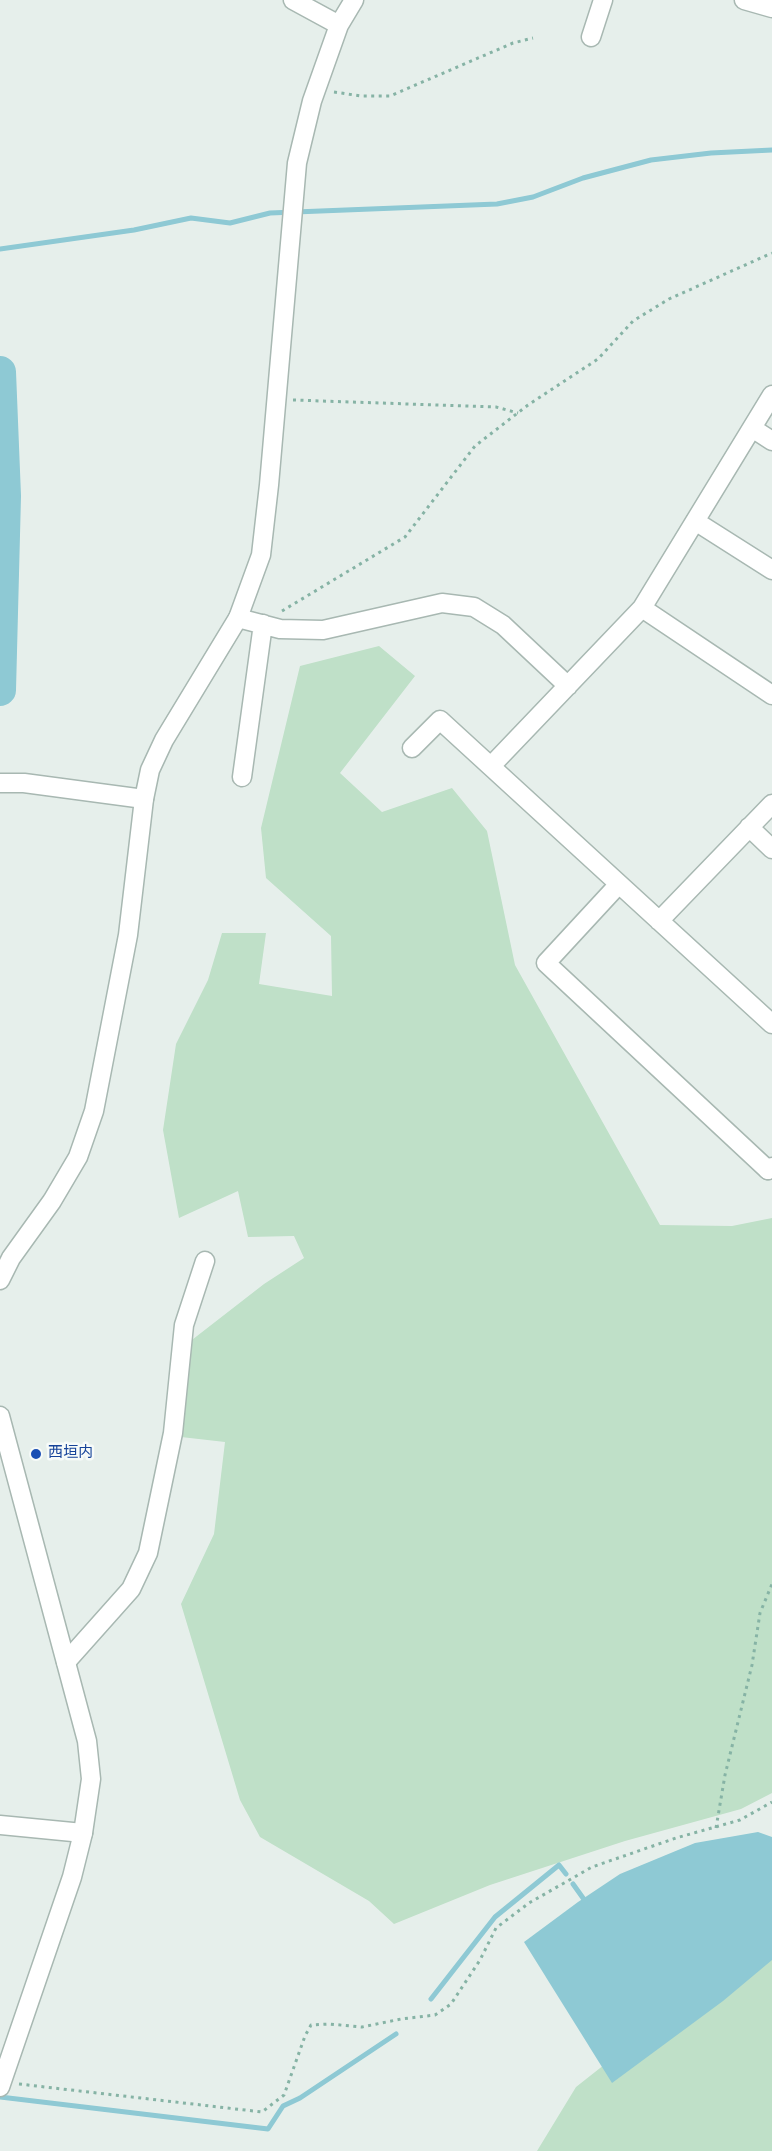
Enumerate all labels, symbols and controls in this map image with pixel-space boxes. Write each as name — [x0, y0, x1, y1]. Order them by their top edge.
place label: 西垣内 — [48, 1445, 93, 1463]
marker: 西垣内 — [29, 1447, 43, 1461]

